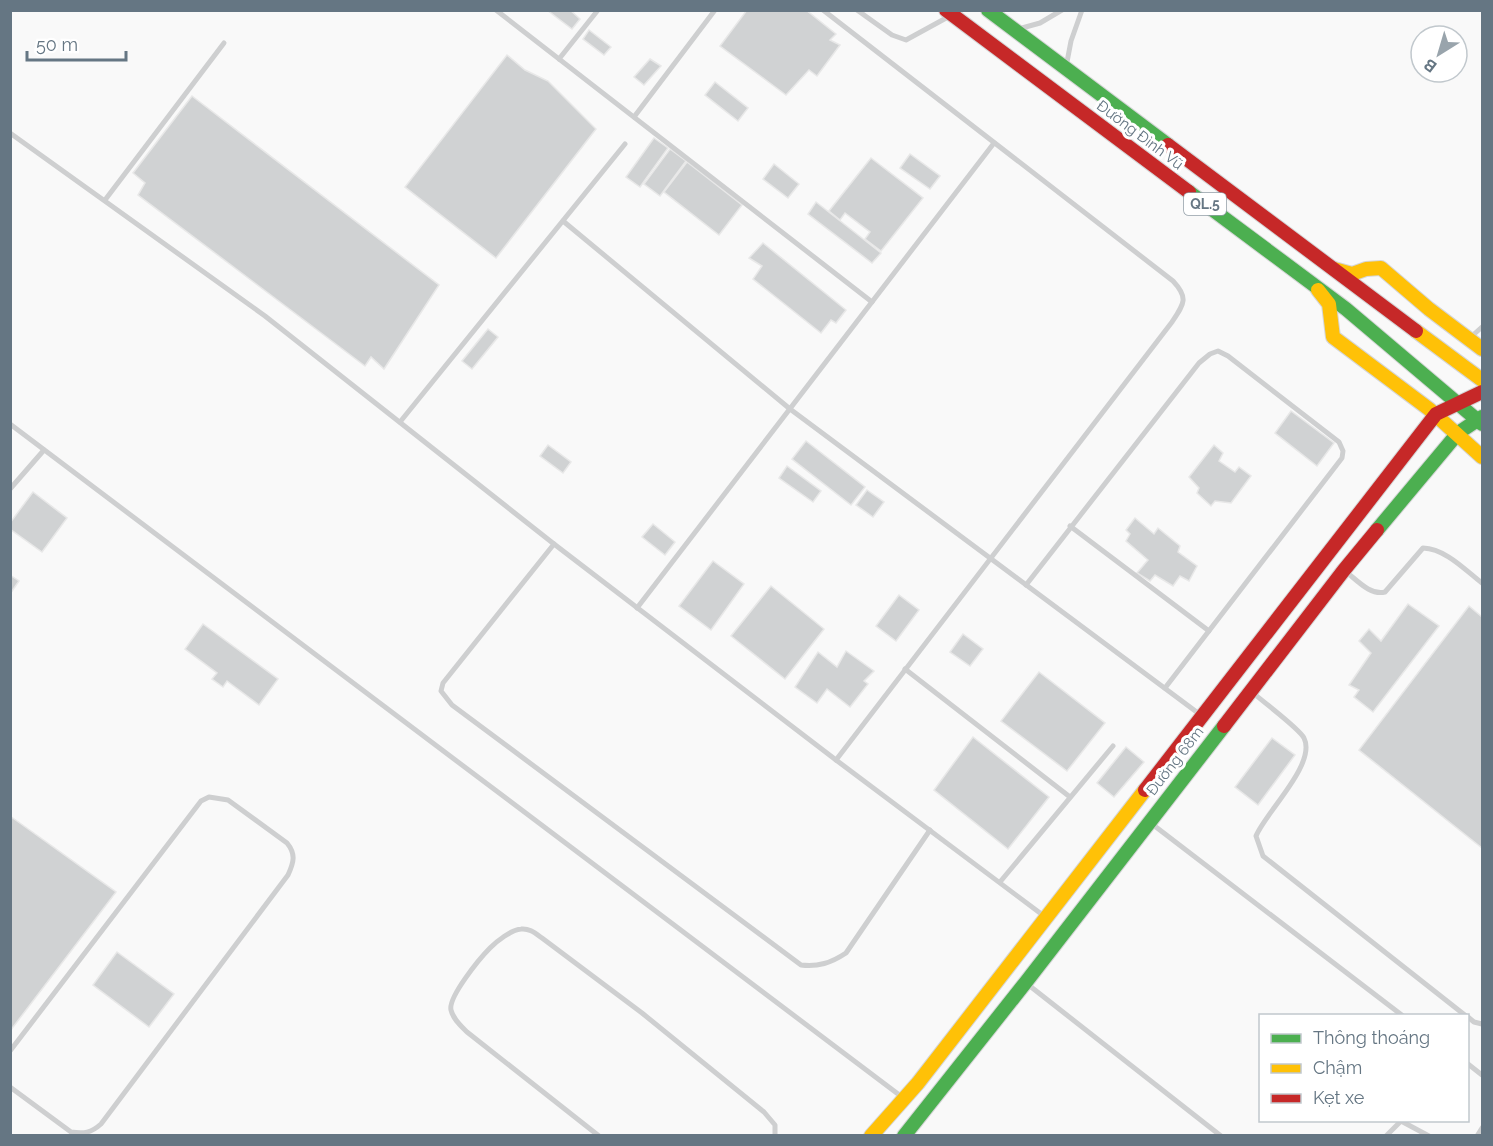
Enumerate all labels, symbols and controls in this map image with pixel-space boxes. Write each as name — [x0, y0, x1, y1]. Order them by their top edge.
scale bar — [27, 24, 126, 62]
north arrow — [1409, 24, 1469, 84]
text: 50 m — [36, 34, 78, 55]
text: B — [1420, 55, 1440, 76]
street label: Đường Đình Vũ — [1093, 97, 1187, 173]
road number: QL.5 — [1184, 193, 1226, 215]
street label: Đường 68m — [1143, 723, 1207, 799]
legend — [1259, 1014, 1469, 1122]
text: Thông thoáng — [1313, 1027, 1430, 1048]
text: Chậm — [1313, 1057, 1362, 1078]
text: Kẹt xe — [1313, 1087, 1365, 1108]

